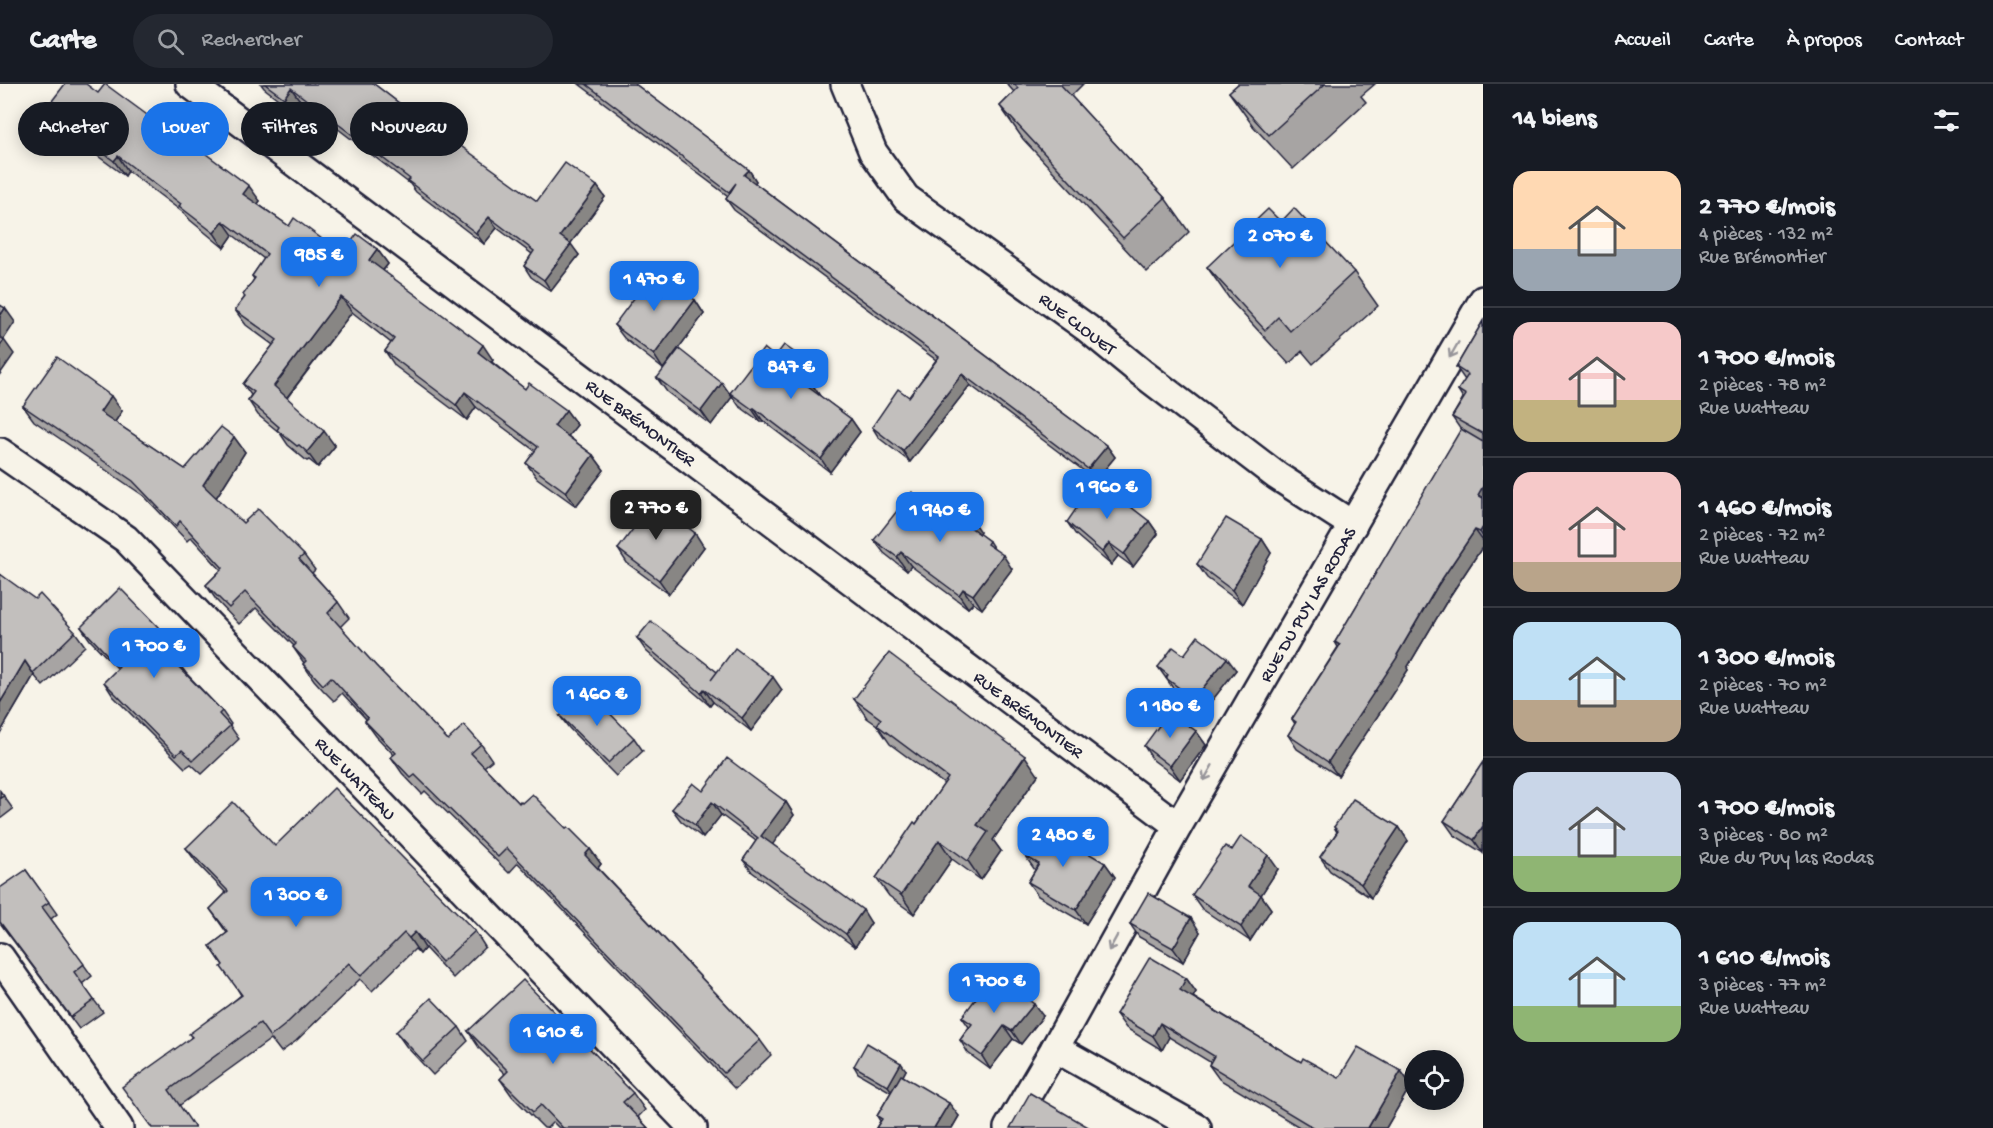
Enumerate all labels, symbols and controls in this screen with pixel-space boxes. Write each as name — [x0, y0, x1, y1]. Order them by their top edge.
search box — [133, 14, 553, 68]
text: Carte — [30, 25, 97, 58]
icon: search — [154, 25, 187, 58]
text: Rechercher — [202, 28, 301, 54]
text: Accueil — [1614, 29, 1671, 54]
text: Carte — [1704, 29, 1754, 54]
text: À propos — [1787, 29, 1862, 54]
text: Contact — [1895, 29, 1963, 54]
chip: Acheter — [18, 102, 129, 156]
chip: Louer — [141, 102, 229, 156]
chip: Filtres — [241, 102, 338, 156]
chip: Nouveau — [350, 102, 468, 156]
icon: filters — [1930, 104, 1963, 137]
text: 14 biens — [1513, 105, 1597, 136]
text: 2 770 €/mois — [1699, 193, 1835, 224]
icon: home — [1561, 195, 1633, 267]
pin: 2 070 € — [1225, 218, 1335, 269]
text: 4 pièces · 132 m² — [1699, 224, 1833, 247]
text: 2 070 € — [1248, 226, 1312, 249]
pin: 985 € — [277, 237, 361, 288]
text: 985 € — [295, 245, 343, 268]
text: Rue Brémontier — [1699, 247, 1826, 270]
pin: 1 470 € — [599, 261, 709, 312]
text: 1 470 € — [624, 269, 684, 292]
street label: RUE CLOUET — [1034, 289, 1120, 361]
one-way arrow — [1447, 341, 1459, 358]
text: 1 700 €/mois — [1699, 344, 1834, 375]
icon: home — [1561, 346, 1633, 418]
pin: 847 € — [749, 349, 833, 400]
text: 847 € — [767, 357, 815, 380]
text: 2 pièces · 78 m² — [1699, 375, 1827, 398]
street label: RUE BRÉMONTIER — [580, 376, 699, 472]
text: Rue Watteau — [1699, 398, 1809, 421]
pin: 1 960 € — [1052, 469, 1162, 520]
text: 1 960 € — [1077, 477, 1137, 500]
pin: 2 770 € — [601, 490, 711, 541]
pin: 1 940 € — [885, 492, 995, 543]
text: 1 460 €/mois — [1699, 494, 1831, 525]
icon: home — [1561, 496, 1633, 568]
text: 2 770 € — [624, 498, 688, 521]
text: 1 940 € — [910, 500, 970, 523]
street label: RUE DU PUY LAS RODAS — [1256, 523, 1362, 686]
text: 2 pièces · 72 m² — [1699, 525, 1825, 548]
text: Rue Watteau — [1699, 548, 1809, 571]
pin: 1 700 € — [99, 628, 209, 679]
text: 1 700 € — [123, 636, 185, 659]
text: 1 300 €/mois — [1699, 644, 1834, 675]
icon: home — [1561, 646, 1633, 718]
street label: RUE BRÉMONTIER — [968, 668, 1087, 764]
text: 2 pièces · 70 m² — [1699, 675, 1827, 698]
pin: 1 460 € — [542, 676, 652, 727]
text: 1 460 € — [567, 684, 627, 707]
pin: 1 180 € — [1115, 688, 1225, 739]
text: 1 180 € — [1140, 696, 1200, 719]
text: Rue Watteau — [1699, 698, 1809, 721]
street label: RUE WATTEAU — [309, 734, 399, 826]
one-way arrow — [1202, 764, 1214, 781]
text: 1 700 €/mois — [1699, 794, 1834, 825]
icon: home — [1561, 796, 1633, 868]
pin: 2 480 € — [1008, 817, 1118, 868]
text: 2 480 € — [1032, 825, 1094, 848]
text: 3 pièces · 80 m² — [1699, 825, 1828, 848]
text: Rue du Puy las Rodas — [1699, 848, 1873, 871]
pin: 1 300 € — [241, 877, 351, 928]
text: 1 300 € — [265, 885, 327, 908]
one-way arrow — [1107, 934, 1119, 951]
text: 1 610 €/mois — [1699, 944, 1829, 975]
icon: home — [1561, 946, 1633, 1018]
pin: 1 700 € — [939, 963, 1049, 1014]
text: 1 700 € — [963, 971, 1025, 994]
text: 3 pièces · 77 m² — [1699, 975, 1827, 998]
text: Rue Watteau — [1699, 998, 1809, 1021]
pin: 1 610 € — [498, 1014, 608, 1065]
text: 1 610 € — [523, 1022, 583, 1045]
map controls — [1404, 1050, 1464, 1110]
button: locate — [1404, 1050, 1464, 1110]

